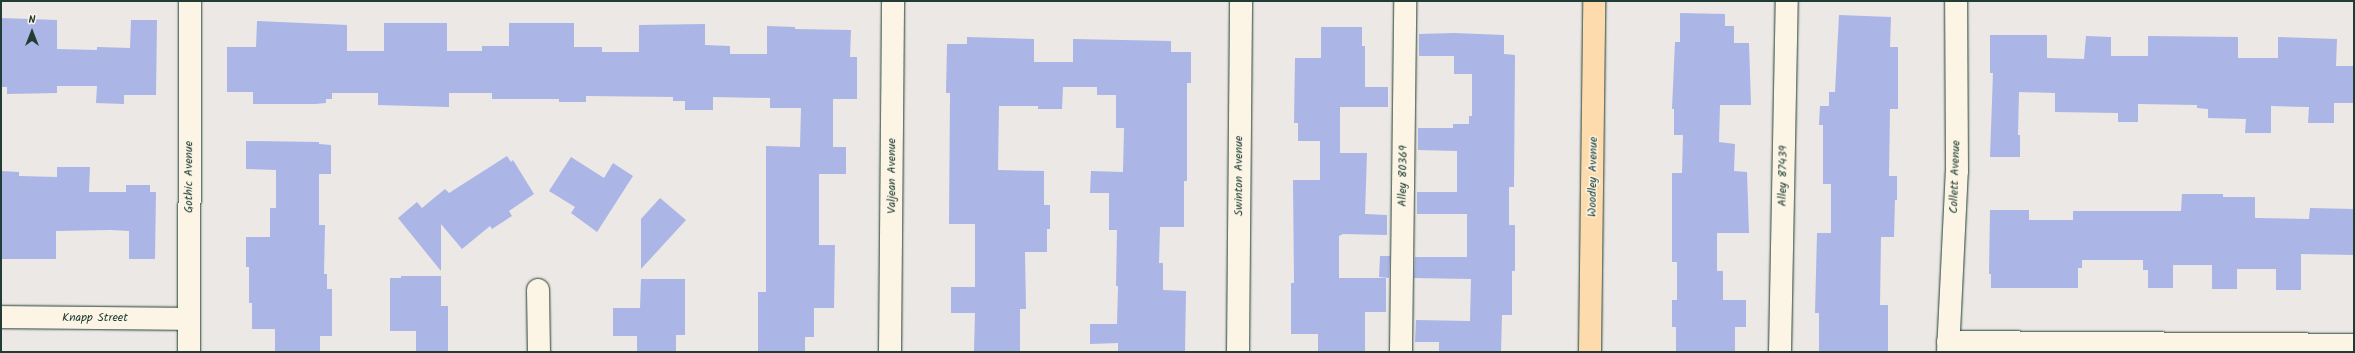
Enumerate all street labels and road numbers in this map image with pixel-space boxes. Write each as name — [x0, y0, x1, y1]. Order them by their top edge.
street label: Swinton Avenue — [1232, 136, 1246, 216]
street label: Woodley Avenue — [1585, 137, 1601, 217]
street label: Valjean Avenue — [885, 138, 899, 214]
street label: Collett Avenue — [1947, 140, 1963, 214]
street label: Gothic Avenue — [182, 141, 196, 213]
street label: Alley 80369 — [1395, 145, 1411, 207]
street label: Alley 87439 — [1775, 145, 1791, 207]
street label: Knapp Street — [62, 311, 128, 325]

